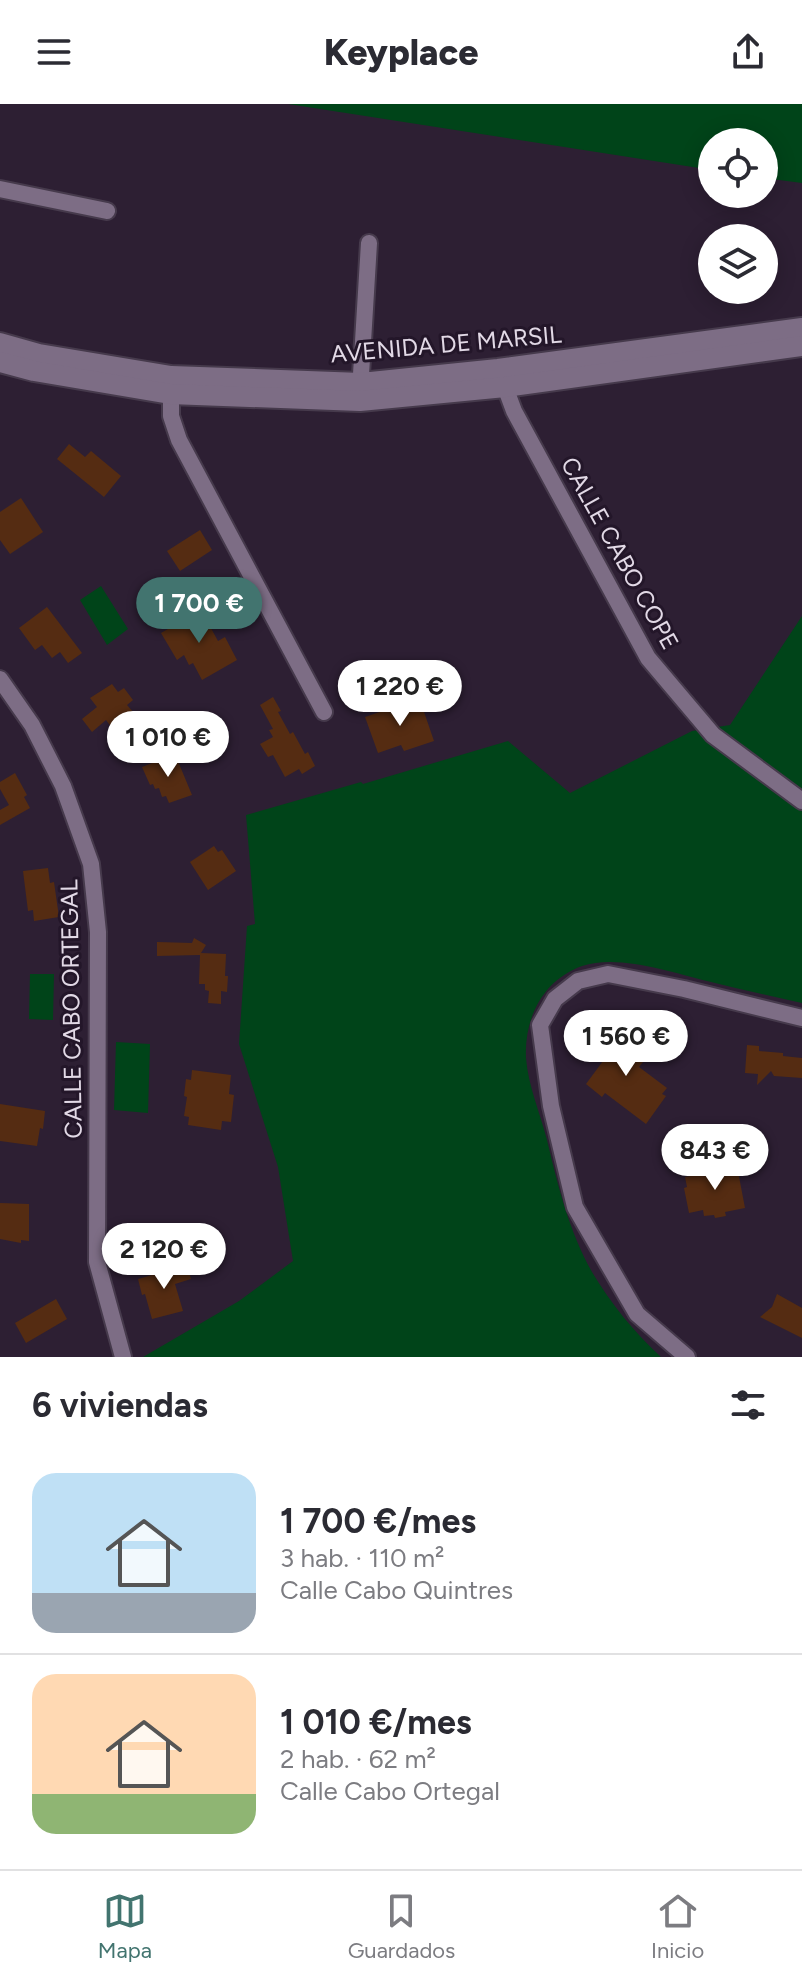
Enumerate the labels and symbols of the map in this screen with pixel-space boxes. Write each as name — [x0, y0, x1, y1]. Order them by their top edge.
street label: AVENIDA DE MARSIL — [329, 319, 563, 369]
street label: CALLE CABO COPE — [555, 452, 685, 654]
pin: 1 700 € — [125, 577, 273, 645]
pin: 1 220 € — [326, 660, 474, 728]
pin: 1 010 € — [94, 711, 242, 779]
street label: CALLE CABO ORTEGAL — [54, 879, 88, 1139]
pin: 1 560 € — [552, 1010, 700, 1078]
pin: 843 € — [659, 1124, 771, 1192]
pin: 2 120 € — [90, 1223, 238, 1291]

